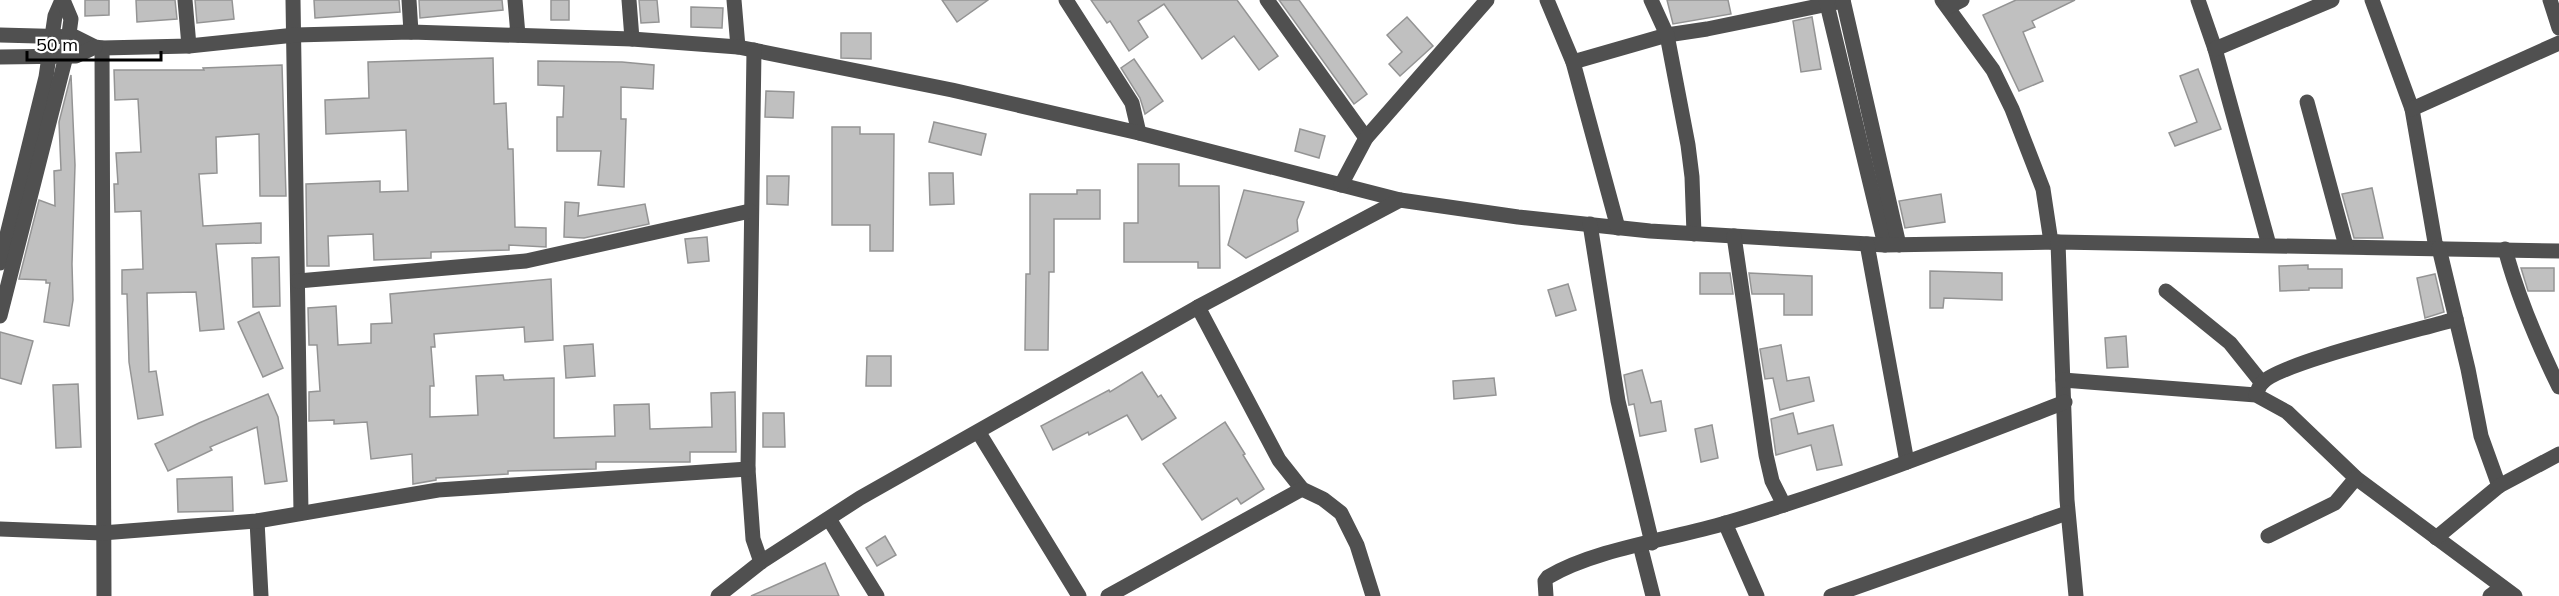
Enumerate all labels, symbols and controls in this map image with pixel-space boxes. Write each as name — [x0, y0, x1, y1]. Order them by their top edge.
scale bar — [27, 24, 160, 62]
text: 50 m — [36, 33, 78, 56]

